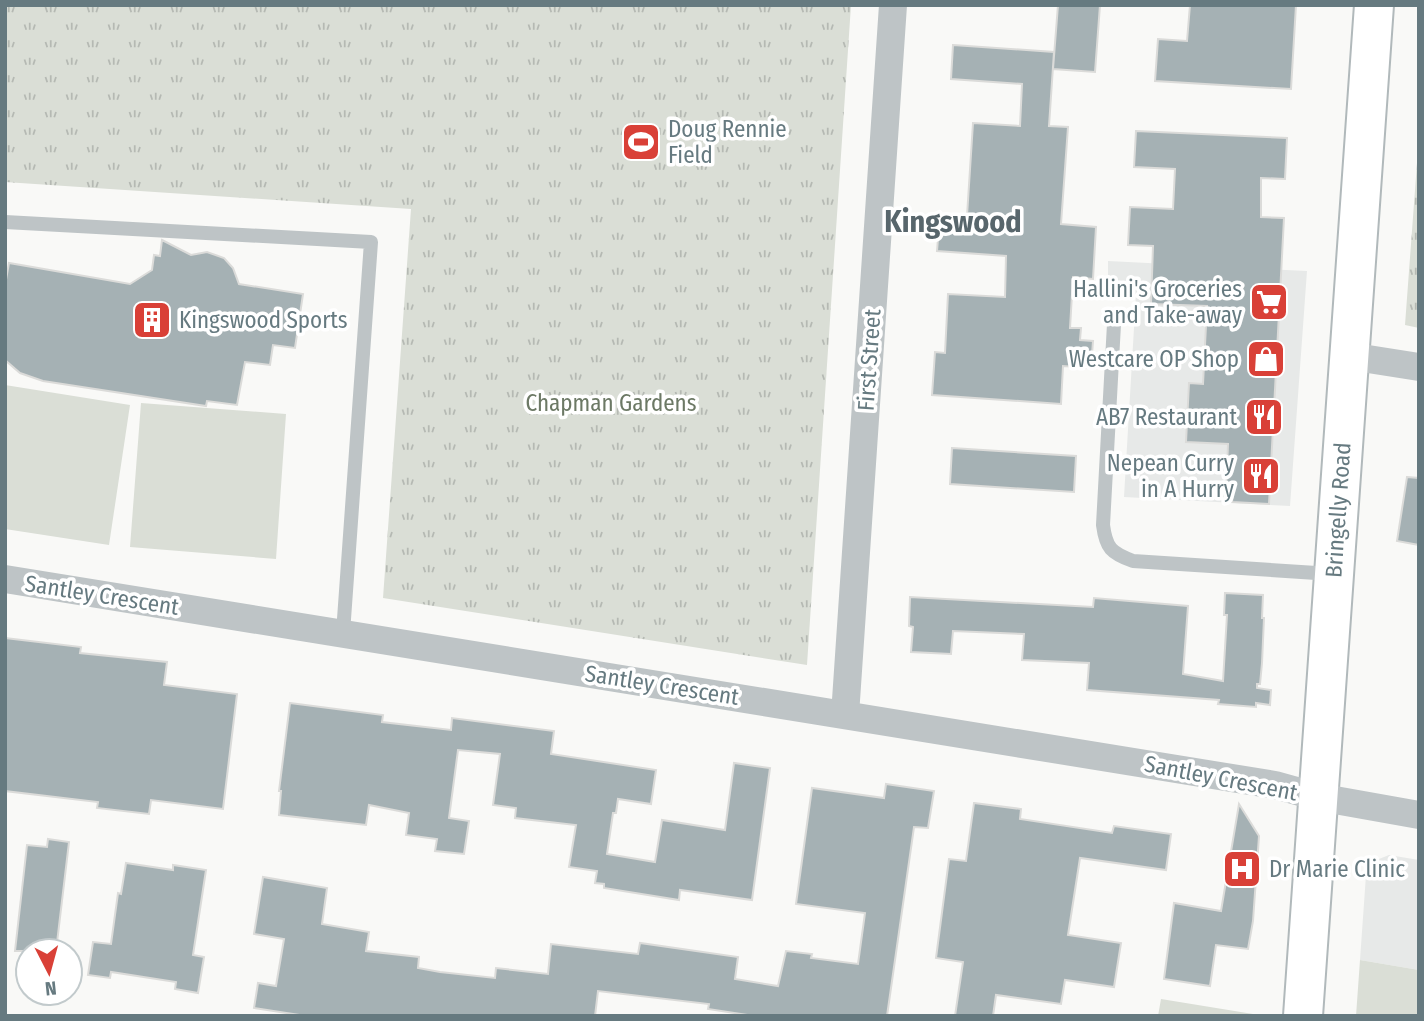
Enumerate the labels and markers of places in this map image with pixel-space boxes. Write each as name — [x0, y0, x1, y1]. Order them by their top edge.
place label: Doug Rennie Field — [668, 115, 787, 169]
sports icon: Doug Rennie Field — [620, 121, 662, 163]
place label: Hallini's Groceries and Take-away — [1073, 275, 1243, 329]
supermarket icon: Hallini's Groceries and Take-away — [1248, 281, 1290, 323]
building icon: Kingswood Sports — [131, 299, 173, 341]
place label: Kingswood Sports — [179, 306, 348, 334]
shop icon: Westcare OP Shop — [1245, 338, 1287, 380]
place label: Westcare OP Shop — [1069, 345, 1239, 373]
restaurant icon: AB7 Restaurant — [1243, 396, 1285, 438]
place label: AB7 Restaurant — [1096, 403, 1237, 431]
place label: Nepean Curry in A Hurry — [1107, 449, 1235, 503]
restaurant icon: Nepean Curry in A Hurry — [1240, 455, 1282, 497]
hospital icon: Dr Marie Clinic — [1221, 848, 1263, 890]
place label: Dr Marie Clinic — [1269, 855, 1405, 883]

